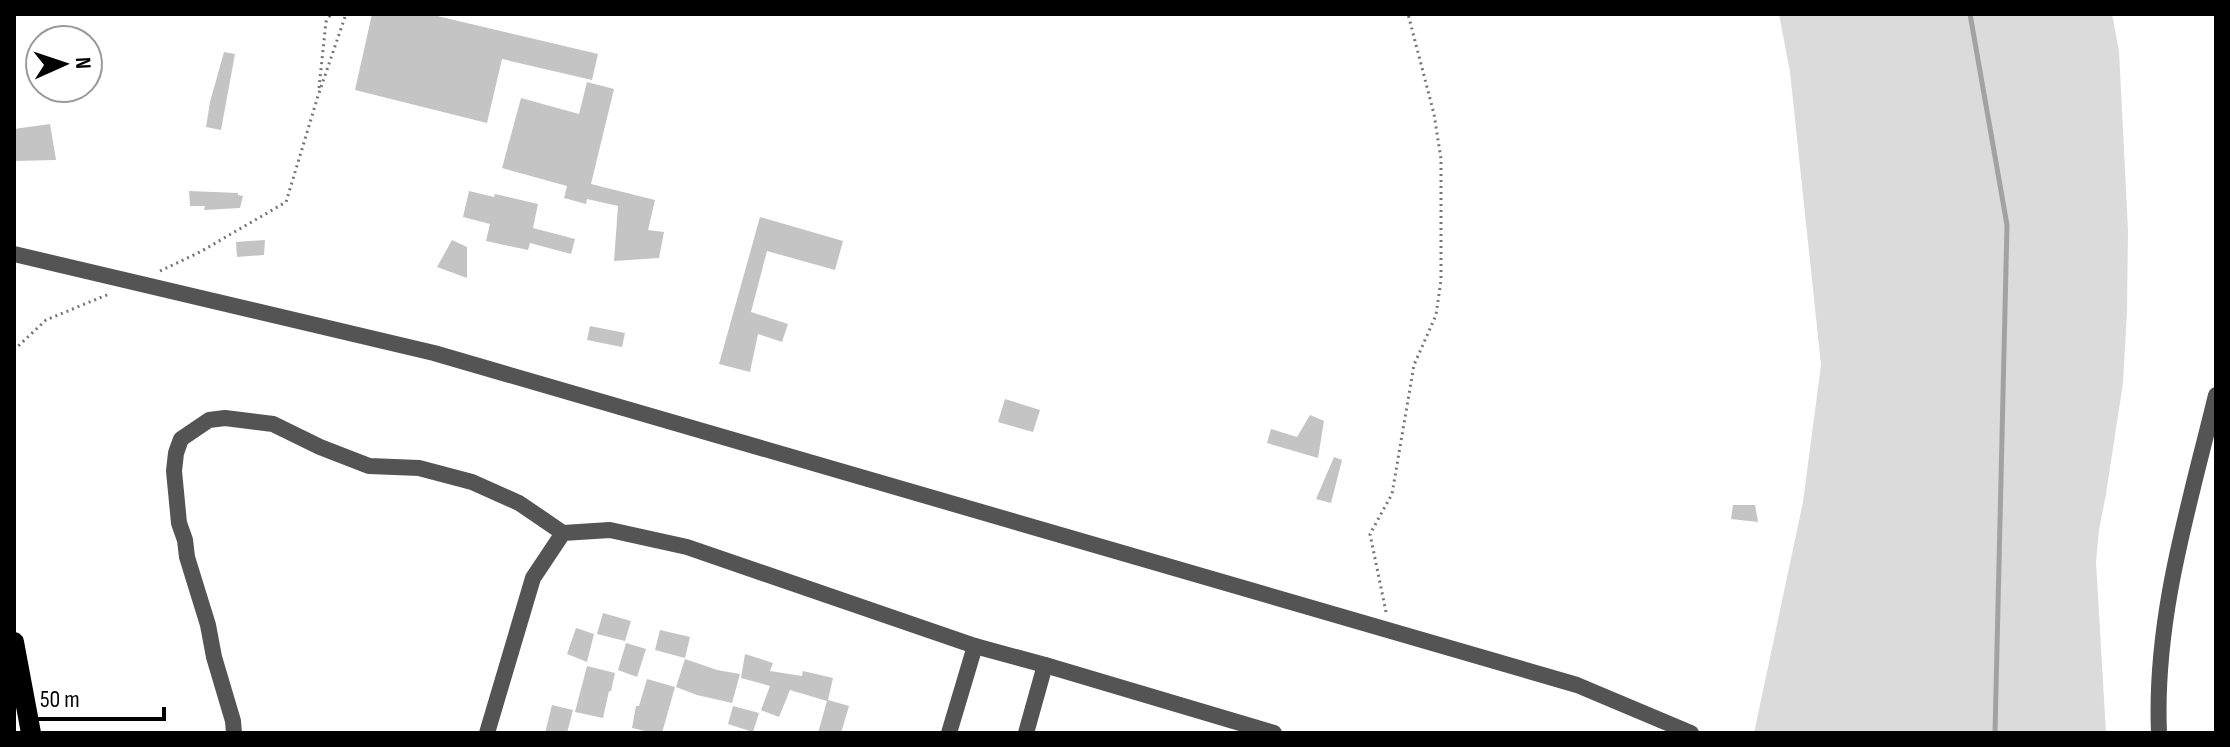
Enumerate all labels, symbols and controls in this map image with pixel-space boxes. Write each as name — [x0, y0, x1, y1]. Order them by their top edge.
north arrow — [24, 24, 104, 104]
text: N — [69, 56, 96, 70]
scale bar — [28, 671, 164, 721]
text: 50 m — [40, 685, 80, 714]

